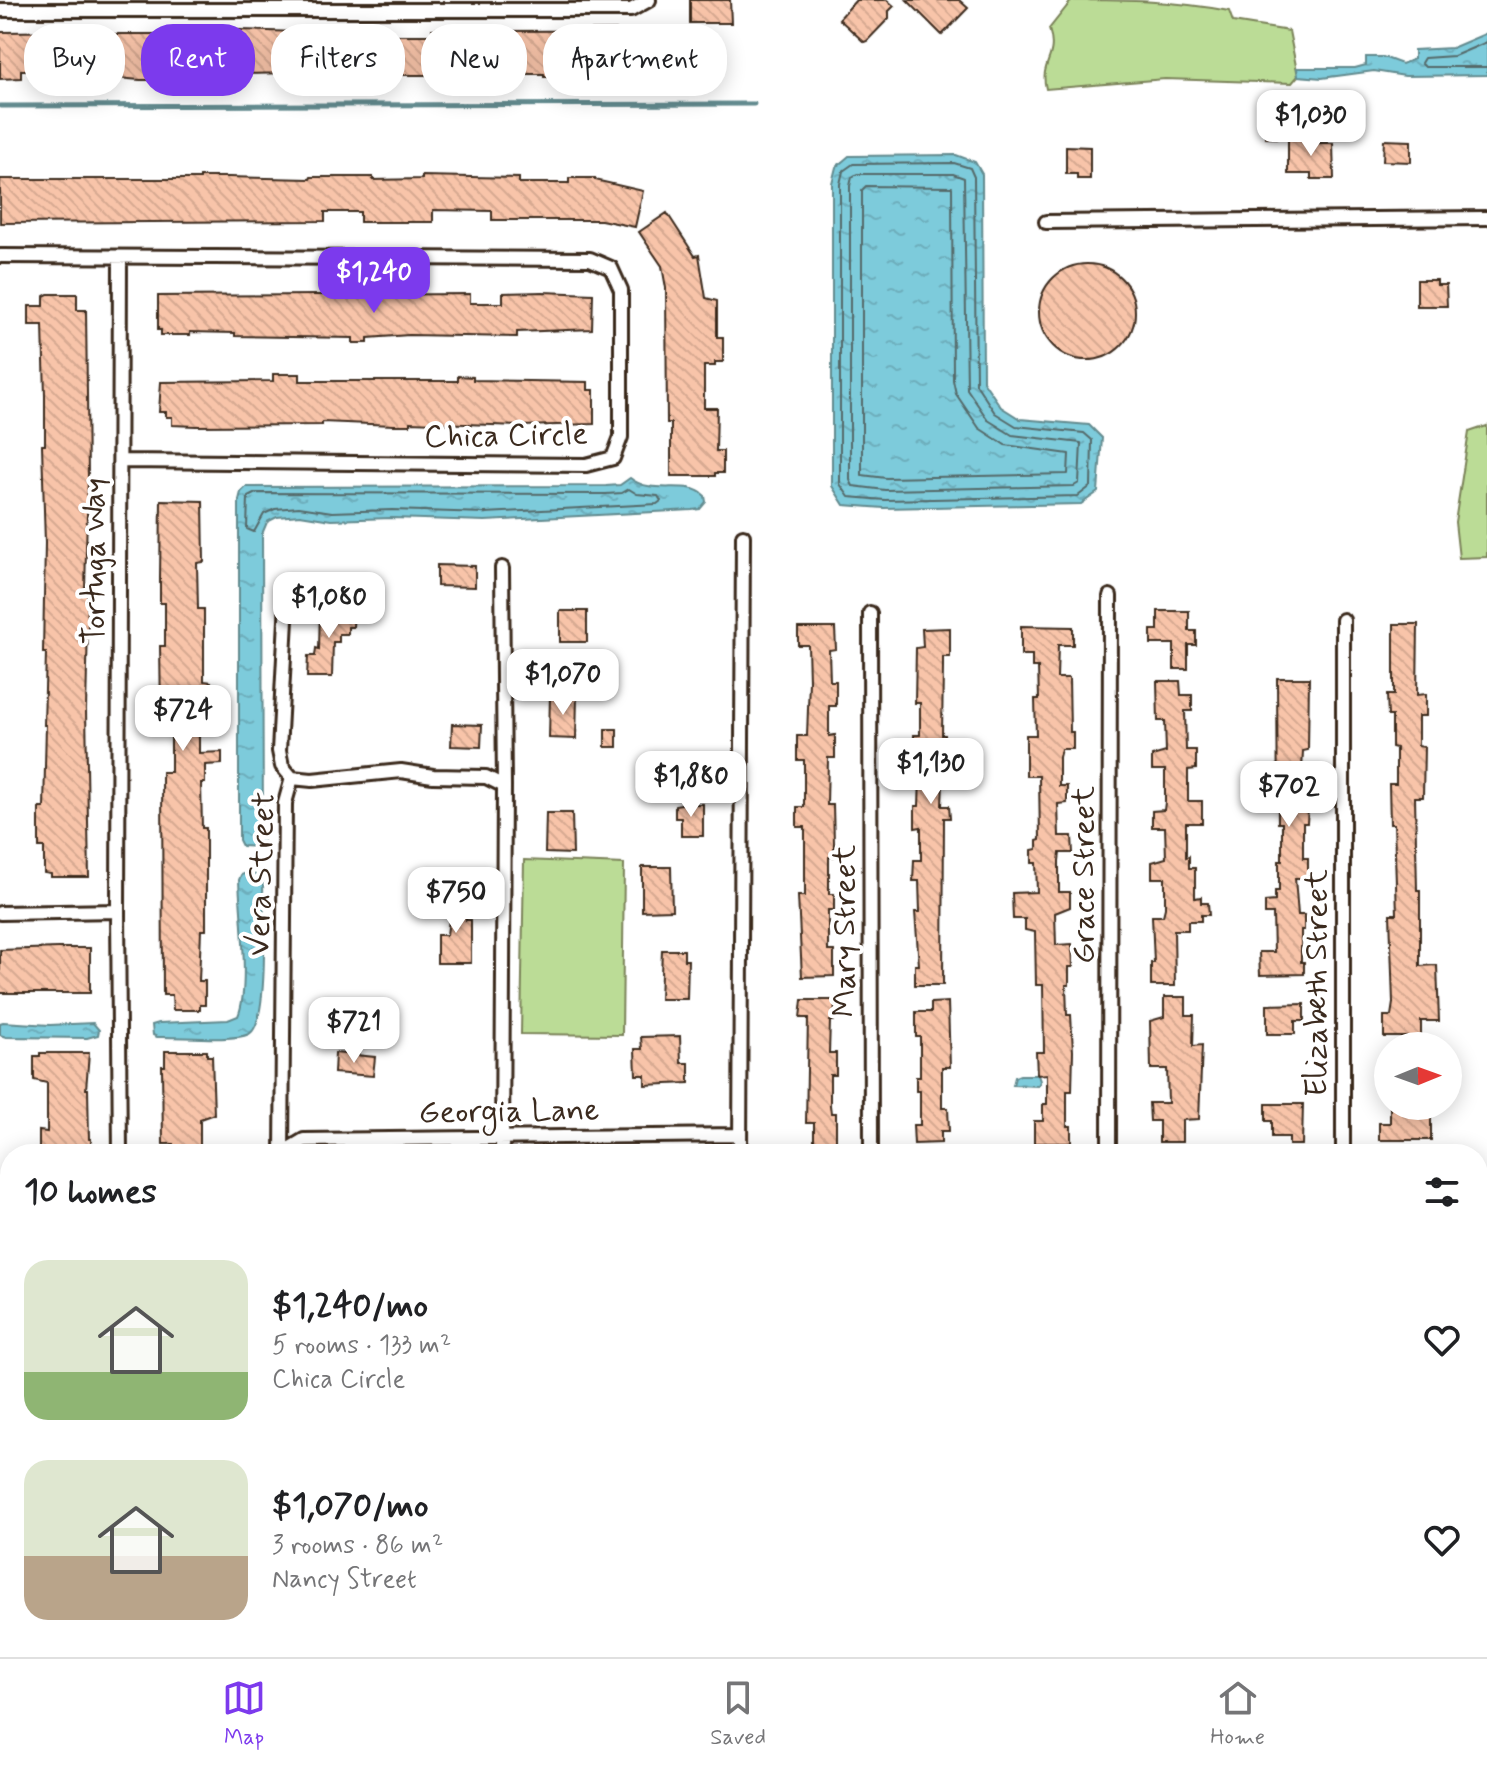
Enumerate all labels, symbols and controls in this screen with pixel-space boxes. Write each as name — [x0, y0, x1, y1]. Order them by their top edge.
chip: Buy — [24, 24, 125, 96]
chip: Rent — [141, 24, 255, 96]
chip: Filters — [271, 24, 405, 96]
chip: New — [421, 24, 527, 96]
chip: Apartment — [543, 24, 727, 96]
pin: $1,030 — [1246, 90, 1376, 158]
text: $1,030 — [1275, 99, 1347, 133]
pin: $1,240 — [309, 247, 439, 315]
text: $1,240 — [336, 256, 412, 290]
street label: Chica Circle — [424, 414, 588, 458]
street label: Tortuga Way — [74, 478, 116, 644]
pin: $1,080 — [264, 572, 394, 640]
text: $1,080 — [291, 581, 367, 615]
pin: $1,070 — [498, 649, 628, 717]
text: $1,070 — [525, 658, 601, 692]
pin: $724 — [136, 685, 230, 753]
text: $724 — [153, 694, 213, 728]
pin: $1,130 — [866, 738, 996, 806]
text: $1,130 — [897, 747, 965, 781]
pin: $1,880 — [626, 751, 756, 819]
text: $1,880 — [653, 760, 729, 794]
pin: $702 — [1242, 761, 1336, 829]
text: $702 — [1258, 770, 1320, 804]
street label: Grace Street — [1063, 786, 1105, 964]
street label: Vera Street — [238, 791, 286, 957]
street label: Mary Street — [824, 844, 866, 1017]
pin: $750 — [409, 867, 503, 935]
street label: Elizabeth Street — [1296, 869, 1338, 1097]
text: $750 — [426, 876, 486, 910]
pin: $721 — [307, 997, 401, 1065]
text: $721 — [327, 1006, 381, 1040]
north arrow — [1374, 1032, 1462, 1120]
map controls — [1374, 1032, 1462, 1120]
street label: Georgia Lane — [418, 1089, 600, 1137]
text: 10 homes — [24, 1170, 157, 1215]
icon: filters — [1420, 1170, 1464, 1214]
text: $1,240/mo — [272, 1284, 428, 1329]
icon: home — [88, 1292, 184, 1388]
icon: heart — [1420, 1318, 1464, 1362]
text: 5 rooms · 133 m² — [272, 1329, 451, 1363]
text: Chica Circle — [272, 1363, 405, 1397]
text: $1,070/mo — [272, 1484, 428, 1529]
icon: home — [88, 1492, 184, 1588]
icon: heart — [1420, 1518, 1464, 1562]
text: 3 rooms · 86 m² — [272, 1529, 443, 1563]
text: Nancy Street — [272, 1563, 417, 1597]
tab: Map — [222, 1676, 266, 1752]
tab: Saved — [710, 1676, 766, 1752]
tab: Home — [1210, 1676, 1265, 1752]

